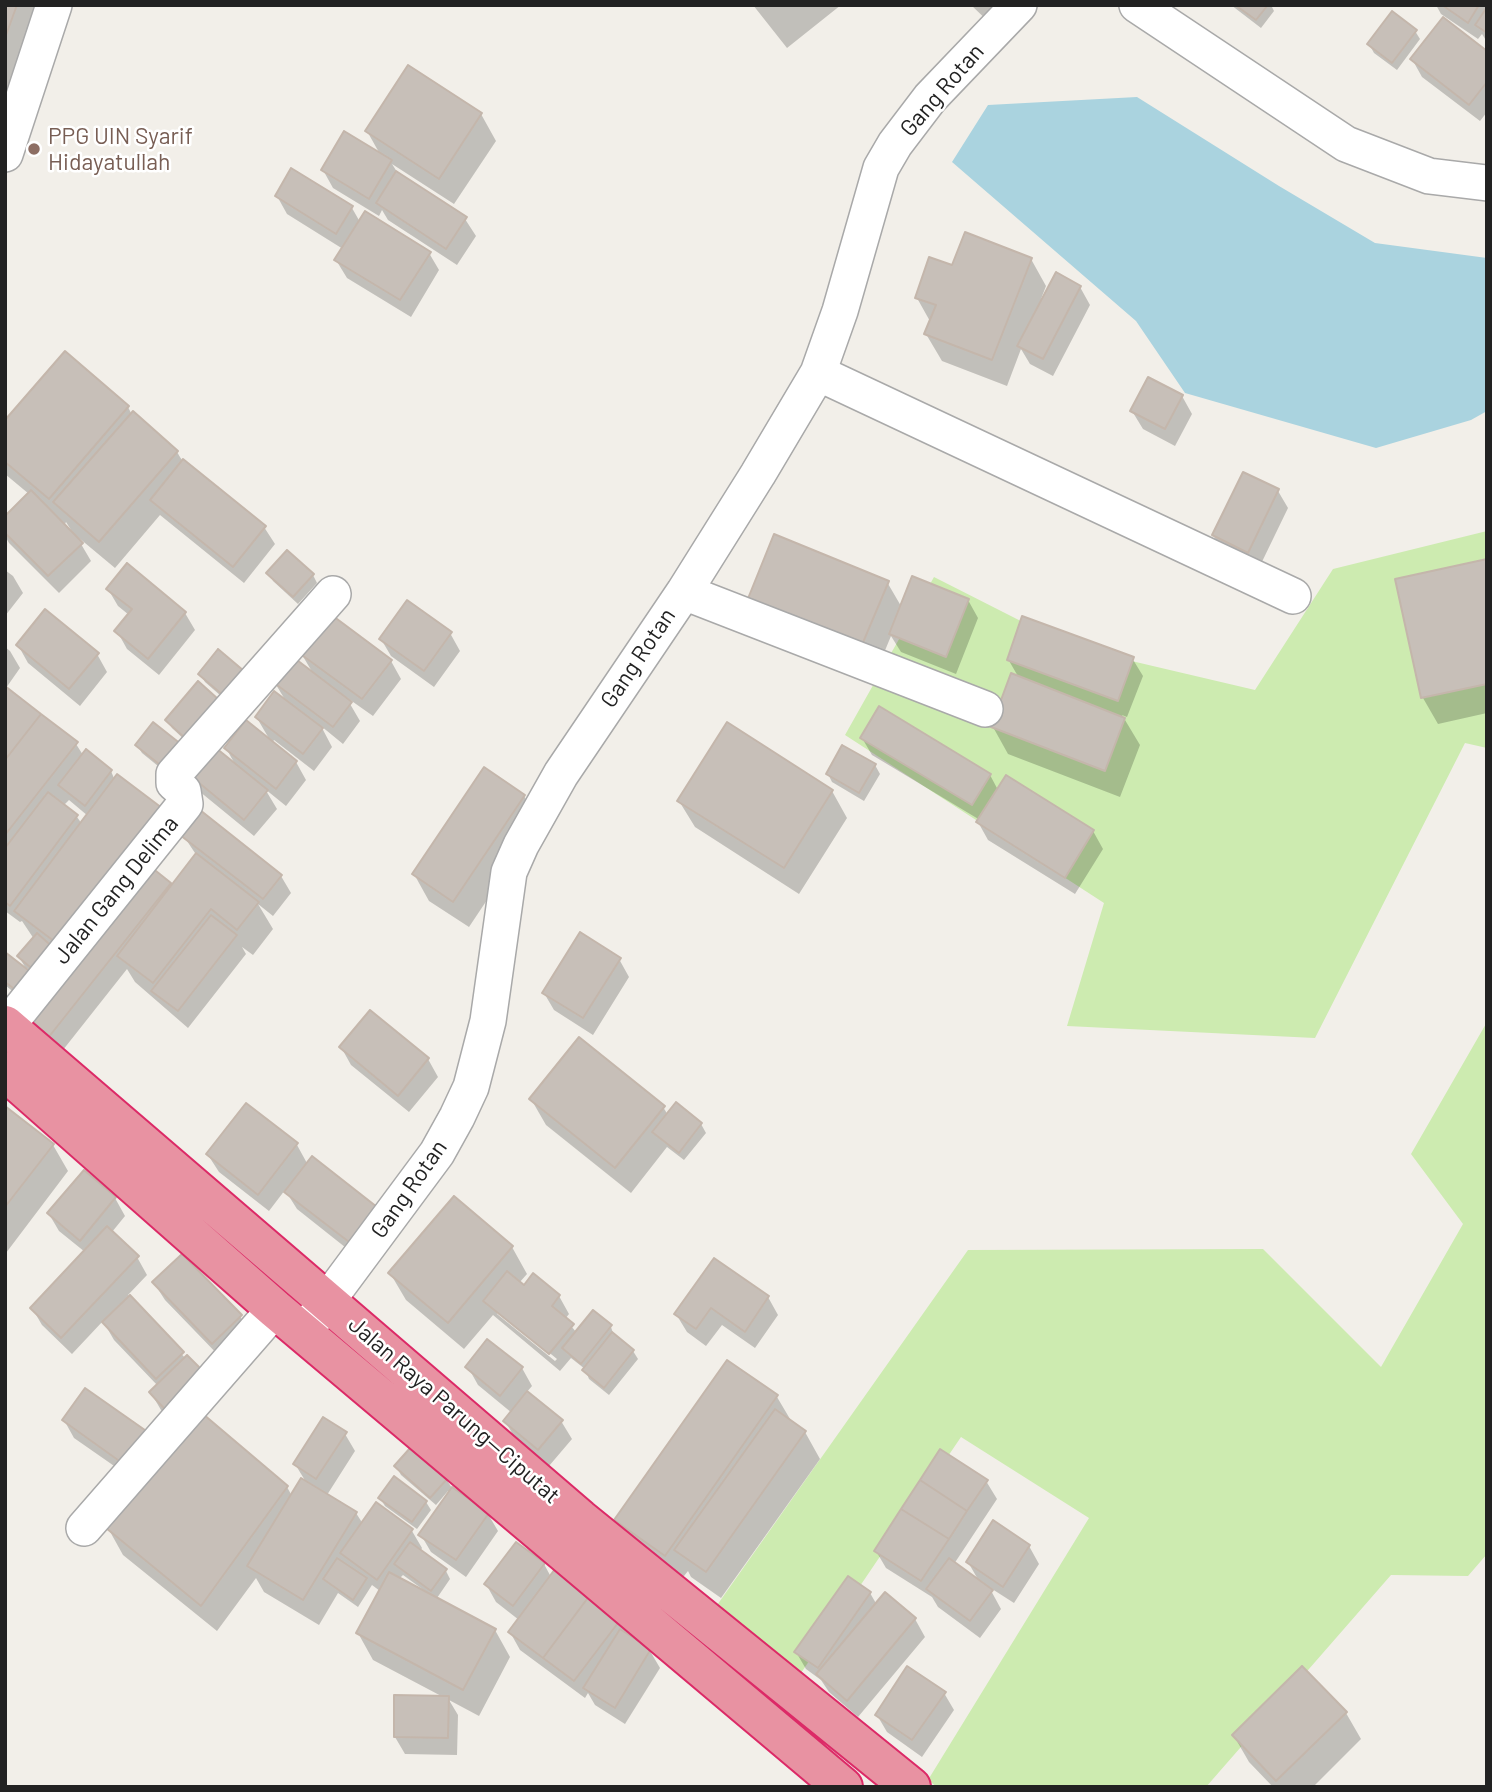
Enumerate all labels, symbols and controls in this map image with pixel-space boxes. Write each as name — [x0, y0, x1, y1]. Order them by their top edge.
street label: Gang Rotan — [894, 38, 990, 142]
place label: PPG UIN Syarif Hidayatullah — [48, 122, 193, 176]
marker: PPG UIN Syarif Hidayatullah — [26, 141, 42, 157]
street label: Gang Rotan — [595, 603, 681, 713]
street label: Jalan Gang Delima — [48, 810, 184, 970]
street label: Gang Rotan — [365, 1134, 453, 1244]
street label: Jalan Raya Parung—Ciputat — [343, 1311, 565, 1509]

